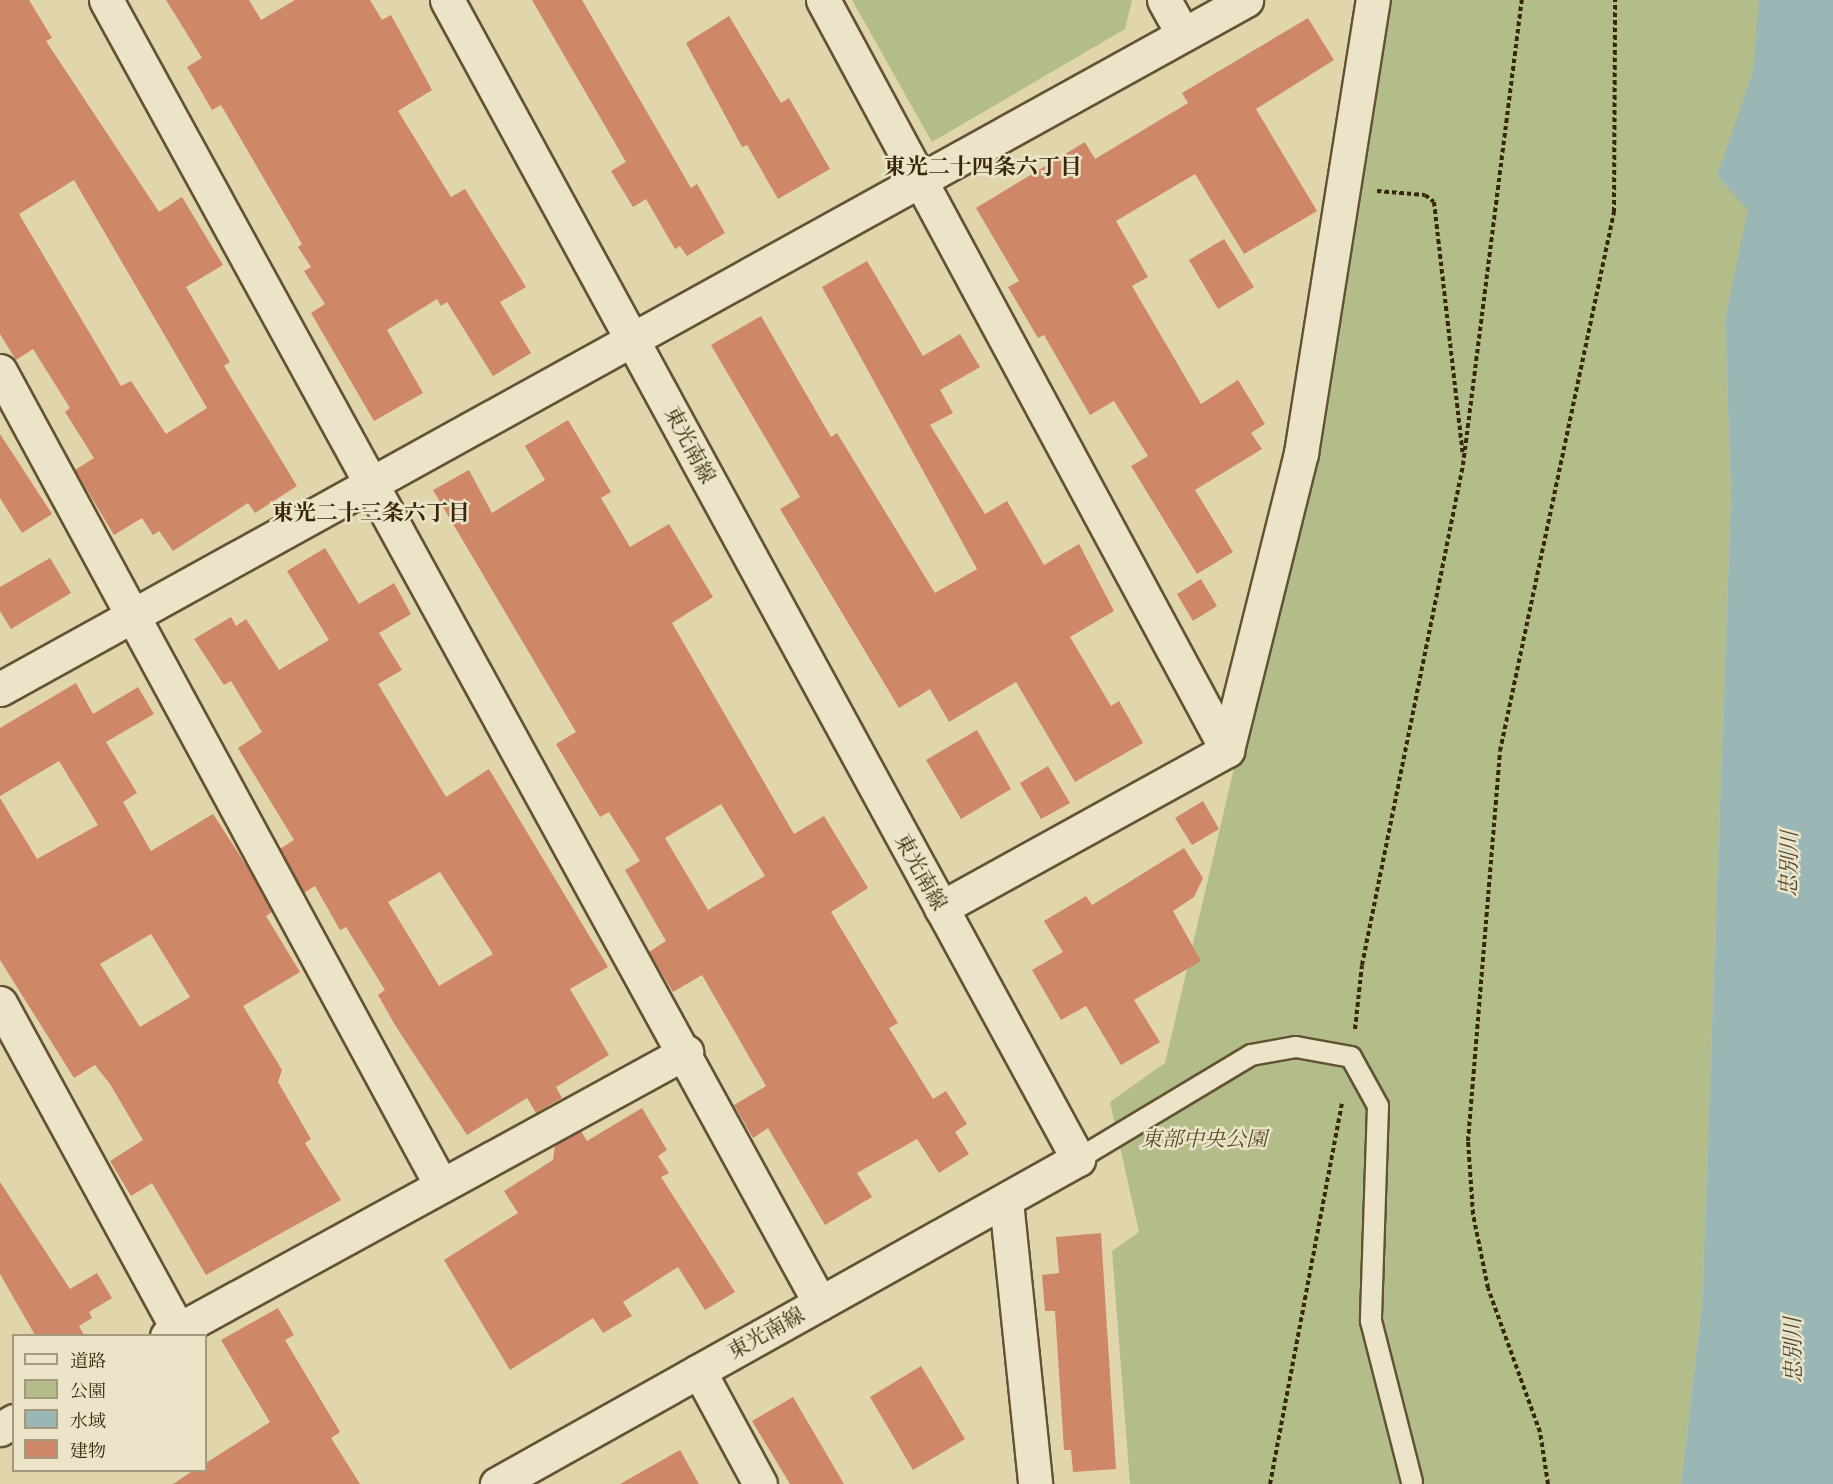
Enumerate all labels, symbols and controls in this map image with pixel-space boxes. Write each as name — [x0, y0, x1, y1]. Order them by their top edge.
district label: 東光二十四条六丁目 — [884, 155, 1082, 181]
street label: 東光南線 — [659, 402, 721, 488]
district label: 東光二十三条六丁目 — [272, 501, 470, 527]
street label: 東光南線 — [890, 829, 952, 915]
water label: 忠別川 — [1776, 831, 1804, 897]
park label: 東部中央公園 — [1141, 1126, 1267, 1152]
street label: 東光南線 — [723, 1302, 809, 1364]
water label: 忠別川 — [1780, 1317, 1808, 1383]
legend — [12, 1334, 207, 1472]
text: 道路 — [70, 1349, 106, 1373]
text: 公園 — [70, 1379, 106, 1403]
text: 水域 — [70, 1409, 106, 1433]
text: 建物 — [70, 1439, 106, 1463]

